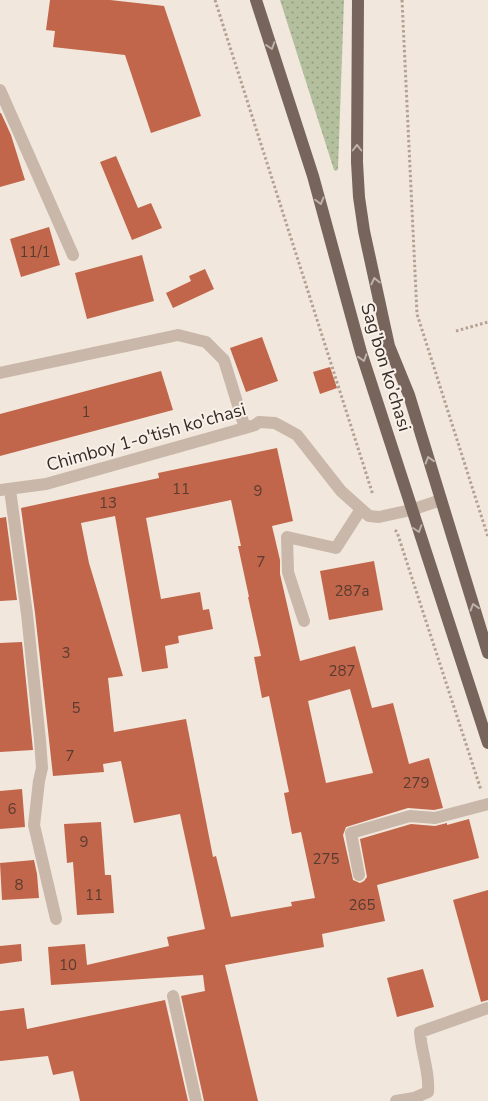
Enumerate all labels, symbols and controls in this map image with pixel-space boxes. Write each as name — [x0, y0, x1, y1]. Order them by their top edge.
one-way arrow — [265, 42, 275, 50]
one-way arrow — [352, 144, 362, 152]
one-way arrow — [315, 196, 325, 205]
house number: 11/1 — [19, 242, 51, 262]
one-way arrow — [370, 277, 381, 286]
street label: Sag’bon ko’chasi — [355, 300, 417, 434]
one-way arrow — [358, 353, 368, 361]
street label: Chimboy 1-o'tish ko'chasi — [43, 397, 249, 477]
house number: 1 — [81, 402, 91, 422]
one-way arrow — [425, 456, 435, 464]
house number: 11 — [172, 479, 190, 499]
house number: 9 — [253, 481, 263, 501]
house number: 13 — [99, 493, 117, 513]
one-way arrow — [412, 525, 422, 533]
house number: 7 — [256, 552, 266, 572]
house number: 287a — [335, 581, 369, 601]
one-way arrow — [469, 603, 479, 611]
house number: 3 — [61, 643, 71, 663]
house number: 287 — [328, 661, 356, 681]
house number: 5 — [71, 698, 81, 718]
house number: 7 — [65, 746, 75, 766]
house number: 279 — [402, 773, 430, 793]
house number: 6 — [7, 799, 17, 819]
house number: 9 — [79, 832, 89, 852]
house number: 275 — [312, 849, 340, 869]
house number: 8 — [14, 875, 24, 895]
house number: 11 — [85, 885, 103, 905]
house number: 265 — [348, 895, 376, 915]
house number: 10 — [59, 955, 77, 975]

